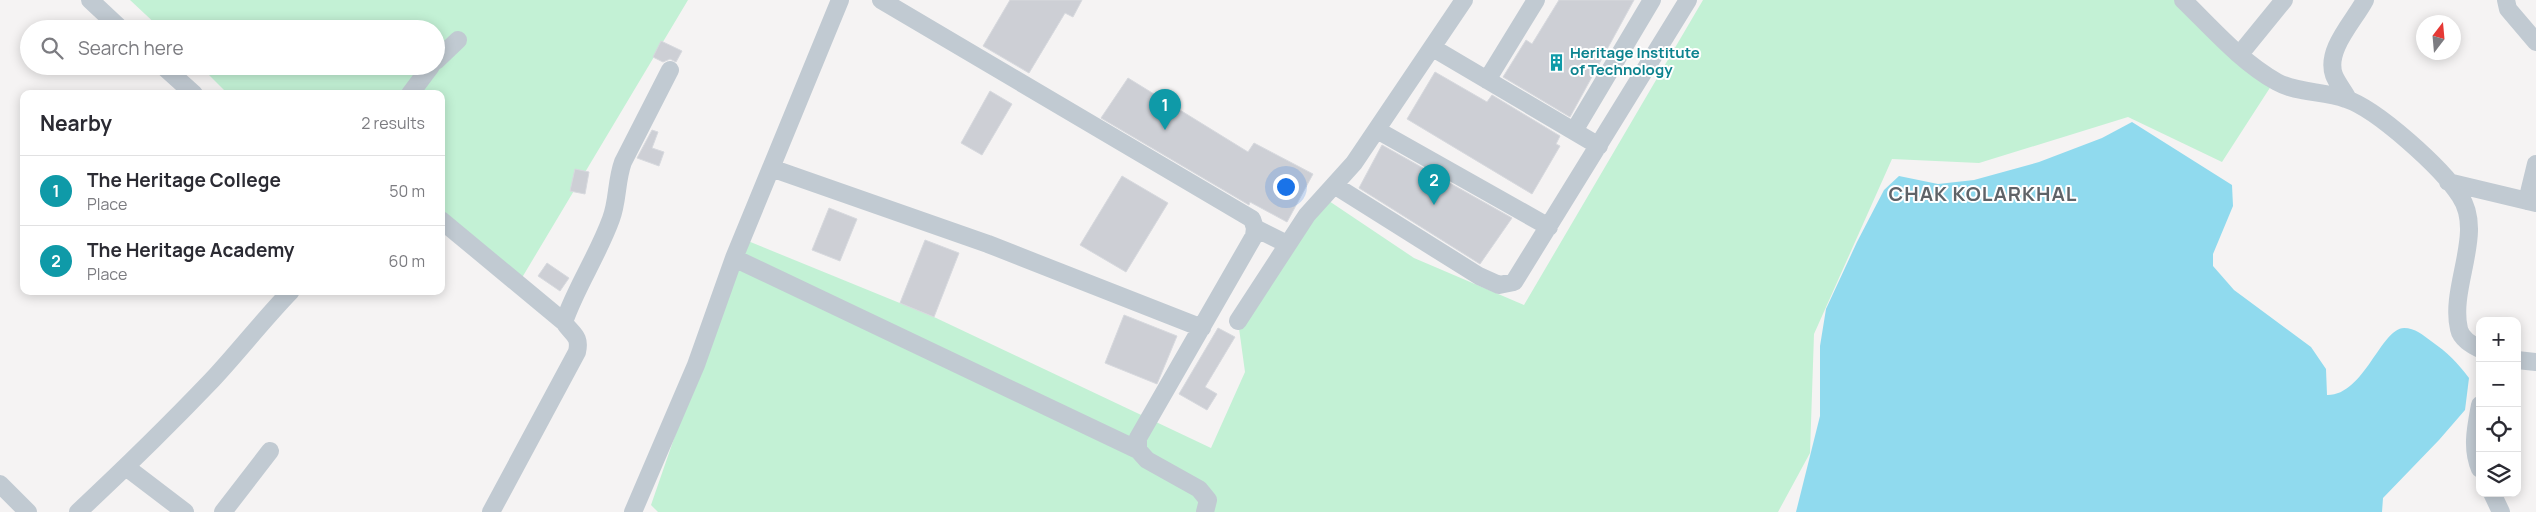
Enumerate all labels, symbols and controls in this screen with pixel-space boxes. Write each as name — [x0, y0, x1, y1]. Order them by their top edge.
north arrow — [2416, 15, 2461, 60]
search box — [20, 20, 445, 75]
icon: search — [38, 34, 66, 62]
text: Search here — [78, 35, 184, 61]
place label: Heritage Institute of Technology — [1570, 42, 1700, 80]
building icon: Heritage Institute of Technology — [1546, 52, 1566, 72]
pin: 1 — [1149, 89, 1181, 130]
text: Nearby — [40, 109, 112, 137]
text: 2 results — [361, 112, 425, 134]
pin: 2 — [1418, 164, 1450, 205]
text: The Heritage College — [87, 167, 281, 193]
your location — [1273, 174, 1299, 200]
text: 1 — [52, 180, 60, 202]
text: 50 m — [389, 180, 425, 202]
district label: CHAK KOLARKHAL — [1888, 180, 2078, 207]
text: Place — [87, 193, 127, 215]
text: The Heritage Academy — [87, 237, 294, 263]
text: 2 — [51, 250, 61, 272]
text: 60 m — [389, 250, 425, 272]
text: Place — [87, 263, 127, 285]
map controls — [2476, 317, 2521, 497]
button: + — [2476, 317, 2521, 362]
button: − — [2476, 362, 2521, 407]
button: locate — [2476, 407, 2521, 452]
button: layers — [2476, 452, 2521, 497]

